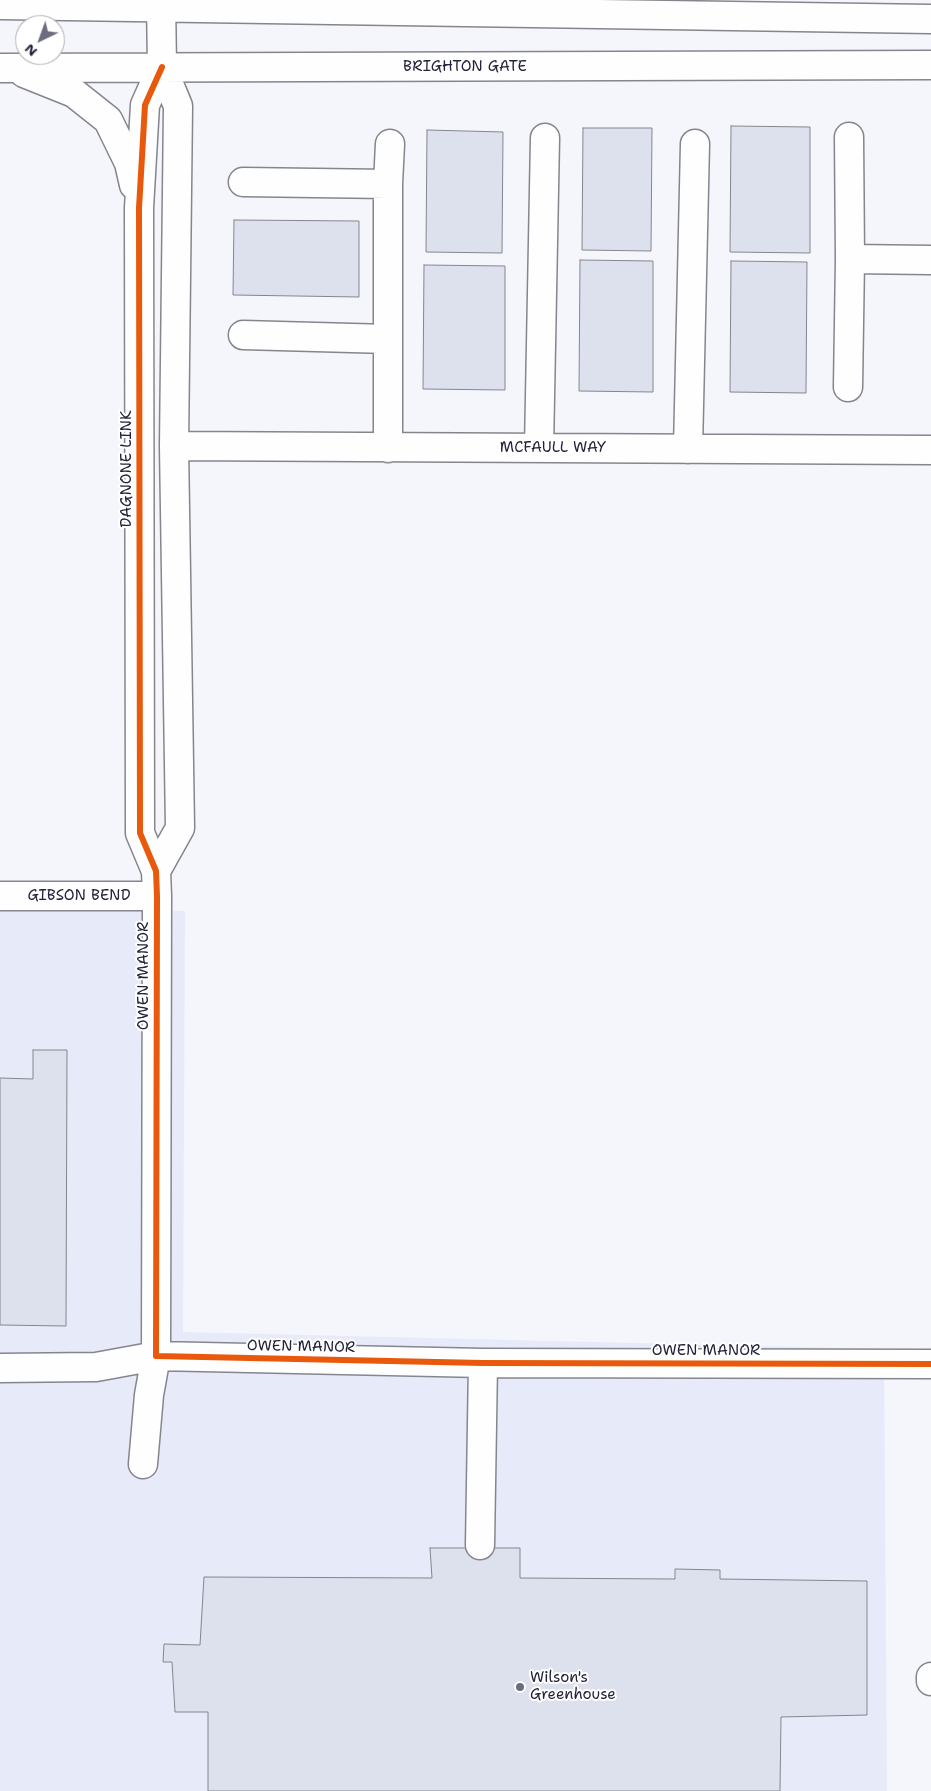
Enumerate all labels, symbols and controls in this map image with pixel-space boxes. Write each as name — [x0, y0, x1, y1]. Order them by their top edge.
north arrow — [15, 15, 65, 65]
text: N — [20, 40, 41, 61]
street label: BRIGHTON GATE — [403, 58, 527, 76]
street label: DAGNONE LINK — [118, 410, 136, 528]
street label: MCFAULL WAY — [500, 439, 606, 457]
street label: GIBSON BEND — [27, 887, 131, 905]
street label: OWEN MANOR — [135, 922, 153, 1030]
street label: OWEN MANOR — [247, 1337, 355, 1357]
street label: OWEN MANOR — [652, 1342, 760, 1360]
place label: Wilson's Greenhouse — [530, 1669, 616, 1704]
marker: Wilson's Greenhouse — [514, 1681, 526, 1693]

